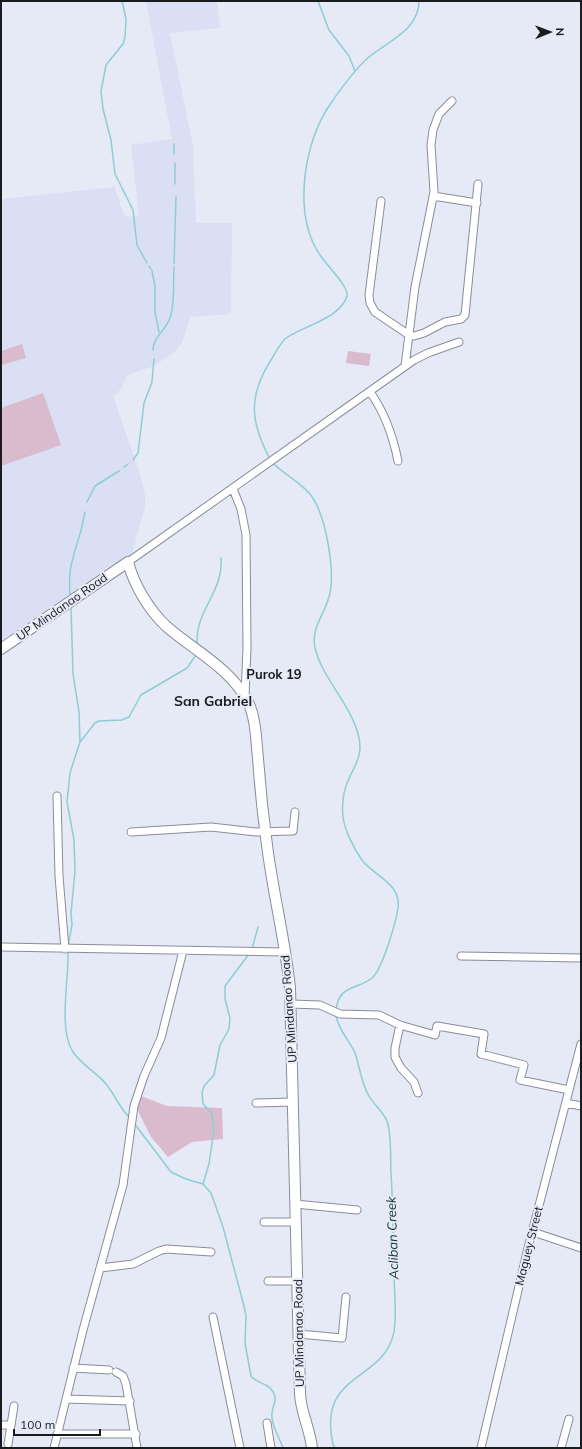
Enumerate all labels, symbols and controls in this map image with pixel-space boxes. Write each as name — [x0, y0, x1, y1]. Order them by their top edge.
north arrow — [530, 12, 570, 52]
text: N — [553, 28, 567, 36]
street label: UP Mindanao Road — [13, 569, 110, 644]
district label: Purok 19 — [246, 666, 302, 682]
district label: San Gabriel — [174, 692, 252, 710]
street label: UP Mindanao Road — [277, 955, 300, 1063]
water label: Acliban Creek — [383, 1196, 401, 1281]
street label: Maguey Street — [511, 1205, 546, 1287]
street label: UP Mindanao Road — [290, 1279, 307, 1387]
scale bar — [14, 1411, 100, 1437]
text: 100 m — [20, 1417, 55, 1432]

